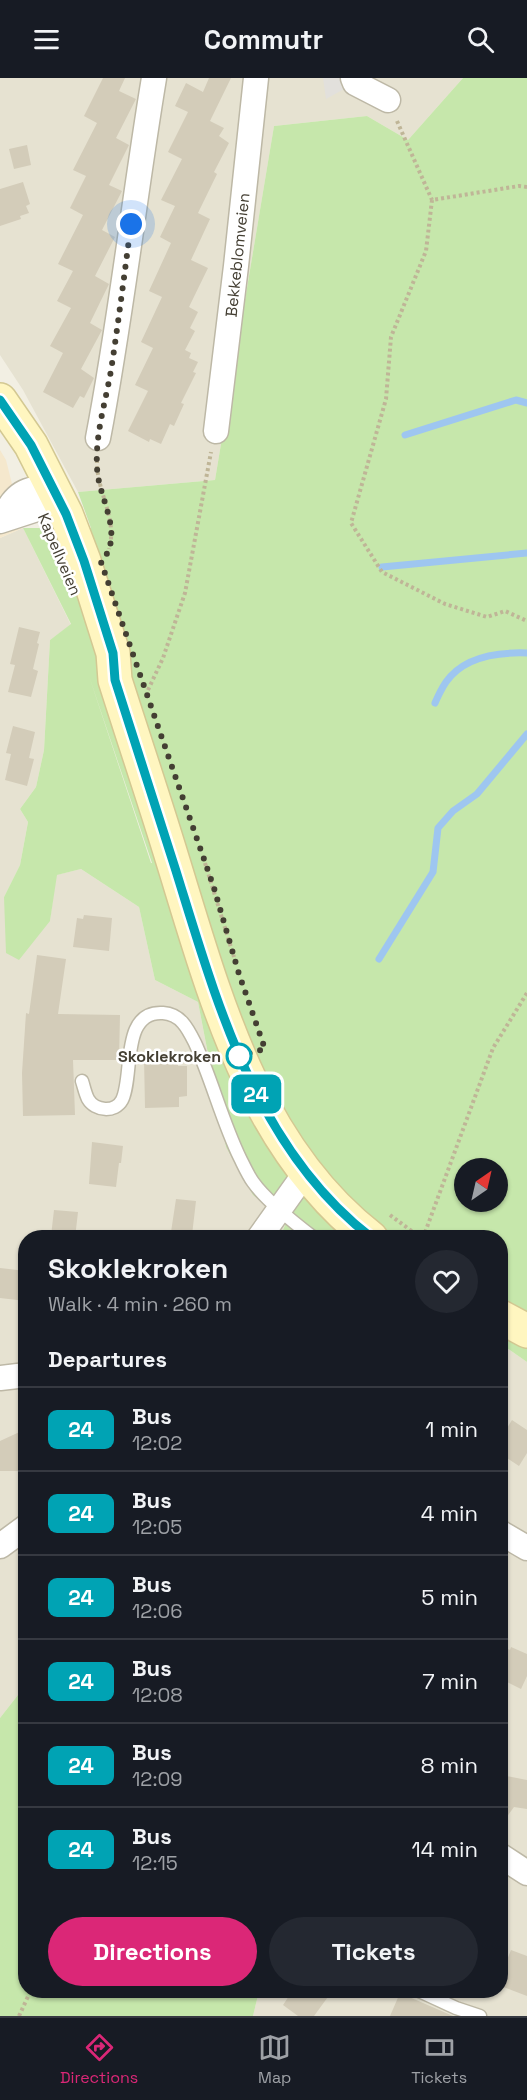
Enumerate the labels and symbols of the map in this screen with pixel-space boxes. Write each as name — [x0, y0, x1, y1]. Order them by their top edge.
street label: Bekkeblomveien — [221, 192, 254, 318]
your location — [116, 209, 146, 239]
street label: Kapellveien — [33, 510, 86, 599]
marker: Skoklekroken — [226, 1043, 252, 1069]
place label: Skoklekroken — [118, 1046, 221, 1067]
line badge: 24 — [229, 1074, 283, 1114]
north arrow — [454, 1158, 508, 1212]

